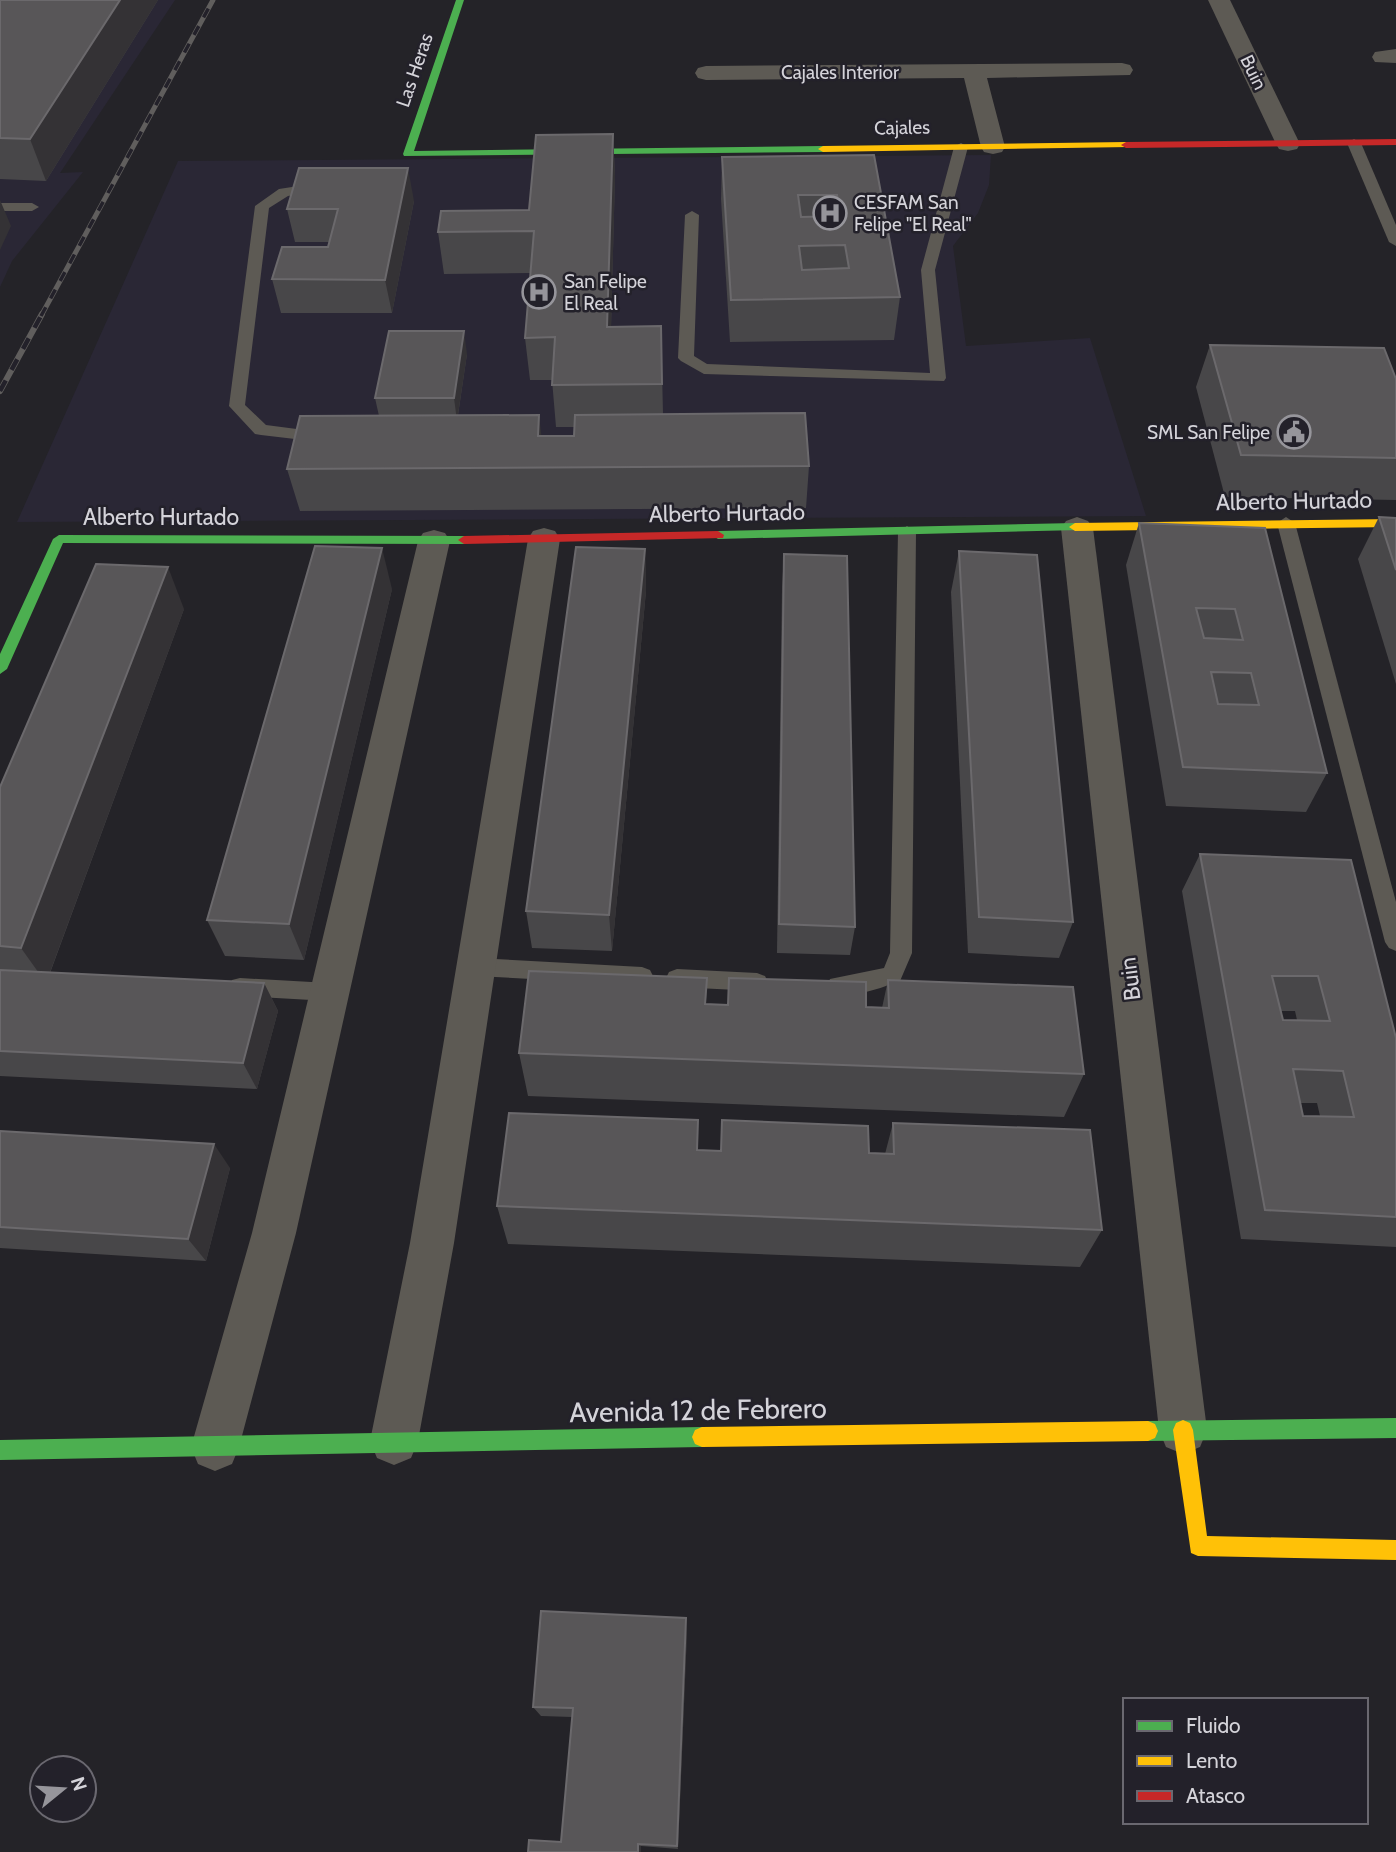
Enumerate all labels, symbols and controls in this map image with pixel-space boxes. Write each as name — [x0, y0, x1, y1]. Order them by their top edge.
street label: Las Heras — [391, 30, 438, 110]
street label: Buin — [1235, 51, 1272, 93]
street label: Cajales Interior — [781, 61, 899, 84]
street label: Cajales — [874, 116, 930, 139]
place label: CESFAM San Felipe "El Real" — [854, 191, 972, 236]
hospital icon: CESFAM San Felipe "El Real" — [811, 194, 849, 232]
place label: San Felipe El Real — [564, 270, 647, 315]
hospital icon: San Felipe El Real — [520, 273, 558, 311]
public building icon: SML San Felipe — [1275, 413, 1313, 451]
place label: SML San Felipe — [1147, 421, 1270, 444]
street label: Alberto Hurtado — [1216, 486, 1372, 516]
street label: Alberto Hurtado — [649, 498, 805, 528]
street label: Alberto Hurtado — [83, 503, 239, 531]
street label: Buin — [1113, 956, 1147, 1002]
street label: Avenida 12 de Febrero — [569, 1391, 827, 1429]
legend — [1123, 1698, 1368, 1824]
text: Fluido — [1186, 1713, 1241, 1738]
text: Lento — [1186, 1748, 1237, 1773]
north arrow — [28, 1754, 98, 1824]
text: N — [66, 1774, 92, 1794]
text: Atasco — [1186, 1783, 1245, 1808]

